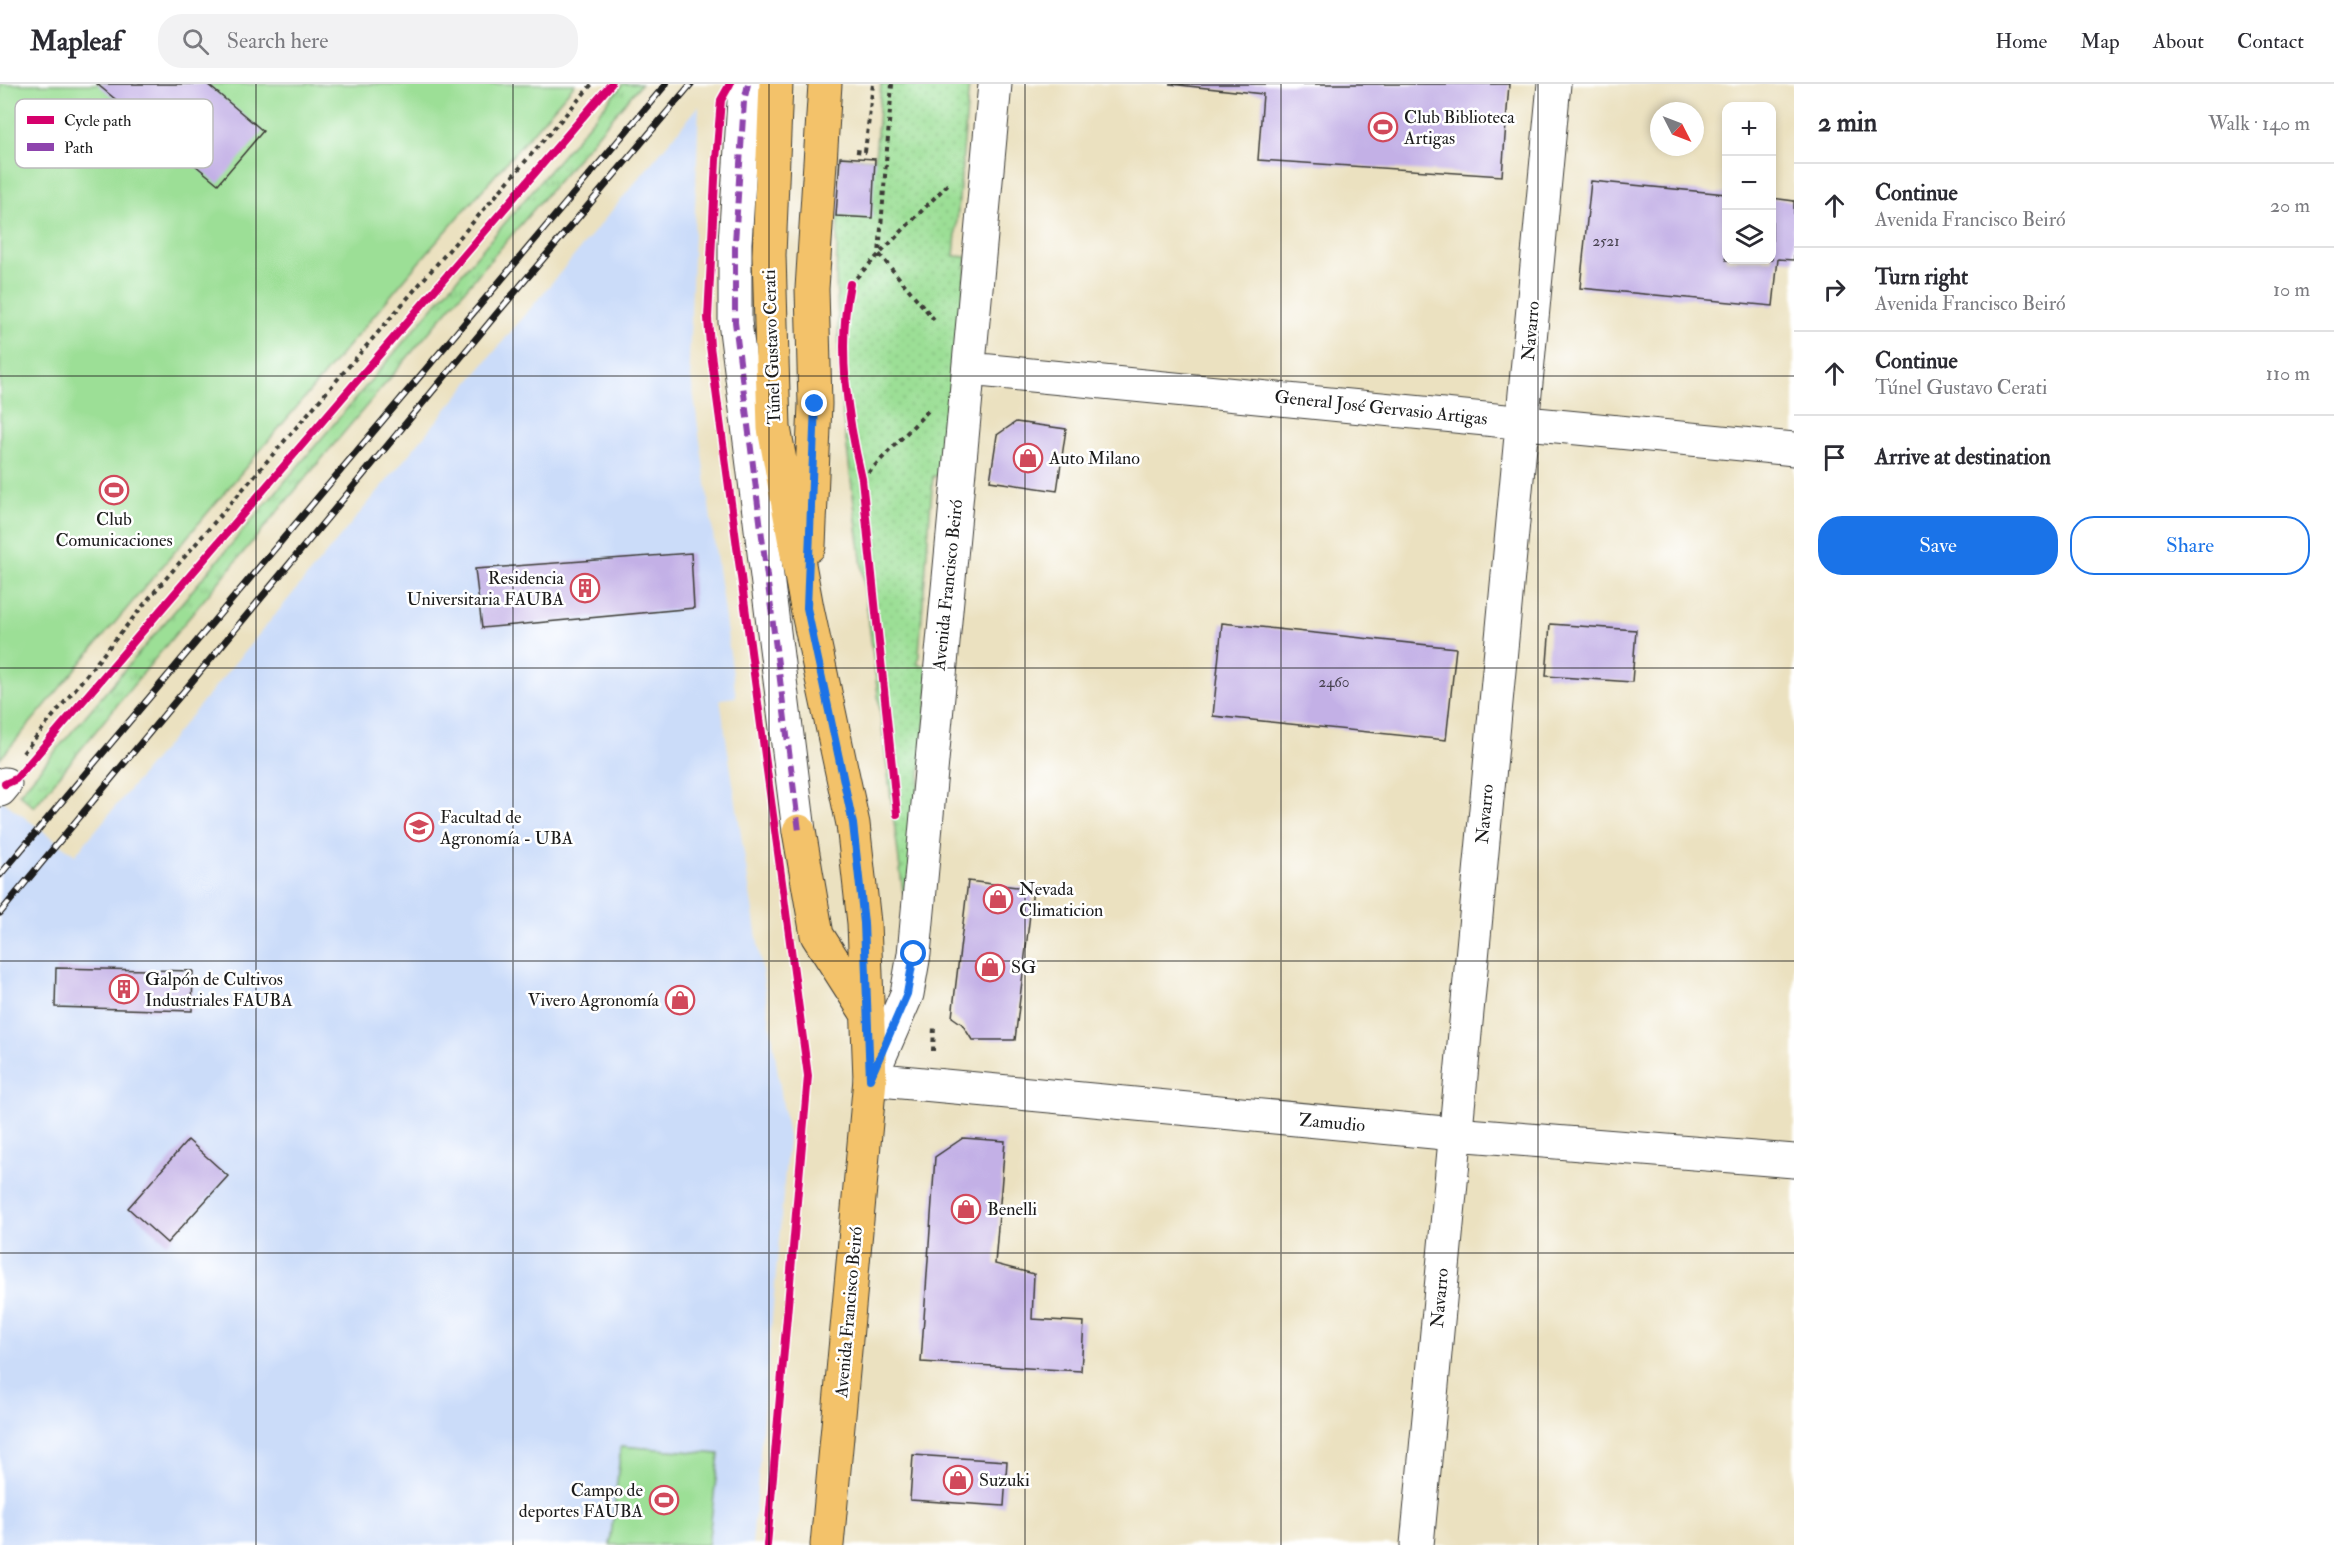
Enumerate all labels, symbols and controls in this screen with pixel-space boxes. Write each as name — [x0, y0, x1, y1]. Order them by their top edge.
search box — [158, 14, 578, 68]
text: Mapleaf — [30, 24, 122, 59]
icon: search — [179, 25, 212, 58]
text: Search here — [227, 27, 328, 55]
text: Home — [1995, 28, 2047, 55]
text: Map — [2080, 28, 2120, 55]
text: About — [2153, 28, 2204, 55]
text: Contact — [2237, 28, 2304, 55]
legend — [15, 99, 213, 168]
north arrow — [1650, 102, 1704, 156]
map controls — [1722, 102, 1776, 264]
button: + — [1722, 102, 1776, 156]
place label: Club Biblioteca Artigas — [1403, 106, 1515, 150]
text: 2 min — [1818, 107, 1877, 139]
text: Cycle path — [64, 111, 132, 132]
sports icon: Club Biblioteca Artigas — [1367, 111, 1399, 143]
text: Walk · 140 m — [2208, 111, 2310, 136]
text: Path — [64, 138, 94, 158]
button: − — [1722, 156, 1776, 210]
text: Continue — [1875, 179, 1958, 207]
icon: ahead — [1818, 189, 1851, 222]
text: 20 m — [2270, 193, 2310, 218]
text: Avenida Francisco Beiró — [1875, 207, 2066, 232]
button: layers — [1722, 210, 1776, 264]
house number: 2521 — [1592, 232, 1620, 251]
text: Turn right — [1875, 263, 1968, 291]
street label: Túnel Gustavo Cerati — [758, 269, 786, 425]
icon: right — [1818, 273, 1851, 306]
text: 10 m — [2273, 277, 2310, 302]
text: Avenida Francisco Beiró — [1875, 291, 2066, 316]
street label: Navarro — [1517, 300, 1545, 362]
text: Continue — [1875, 347, 1958, 375]
icon: ahead — [1818, 357, 1851, 390]
text: 110 m — [2266, 361, 2310, 386]
text: Túnel Gustavo Cerati — [1875, 375, 2047, 400]
street label: General José Gervasio Artigas — [1273, 385, 1489, 431]
route end — [801, 390, 827, 416]
icon: arrive — [1818, 441, 1851, 474]
shop icon: Auto Milano — [1012, 442, 1044, 474]
text: Arrive at destination — [1875, 443, 2051, 471]
place label: Auto Milano — [1048, 447, 1140, 470]
sports icon: Club Comunicaciones — [98, 474, 130, 506]
street label: Avenida Francisco Beiró — [927, 498, 968, 673]
place label: Club Comunicaciones — [55, 508, 173, 552]
button: Save — [1818, 516, 2058, 575]
button: Share — [2070, 516, 2310, 575]
place label: Residencia Universitaria FAUBA — [407, 567, 565, 611]
building icon: Residencia Universitaria FAUBA — [569, 572, 601, 604]
house number: 2460 — [1319, 673, 1349, 692]
street label: Navarro — [1471, 783, 1499, 845]
place label: Facultad de Agronomía - UBA — [439, 806, 574, 850]
school or university icon: Facultad de Agronomía - UBA — [403, 811, 435, 843]
place label: Nevada Climaticion — [1019, 878, 1103, 922]
shop icon: Nevada Climaticion — [982, 883, 1014, 915]
route start — [900, 940, 926, 966]
shop icon: SG — [974, 951, 1006, 983]
place label: SG — [1011, 956, 1036, 979]
place label: Galpón de Cultivos Industriales FAUBA — [145, 968, 293, 1012]
building icon: Galpón de Cultivos Industriales FAUBA — [108, 973, 140, 1005]
shop icon: Vivero Agronomía — [664, 984, 696, 1016]
place label: Vivero Agronomía — [528, 989, 660, 1012]
street label: Zamudio — [1298, 1109, 1366, 1137]
shop icon: Benelli — [950, 1193, 982, 1225]
place label: Benelli — [987, 1198, 1037, 1221]
street label: Avenida Francisco Beiró — [830, 1225, 868, 1399]
street label: Navarro — [1426, 1267, 1454, 1329]
shop icon: Suzuki — [942, 1464, 974, 1496]
place label: Suzuki — [979, 1469, 1030, 1492]
place label: Campo de deportes FAUBA — [519, 1479, 644, 1523]
sports icon: Campo de deportes FAUBA — [648, 1484, 680, 1516]

